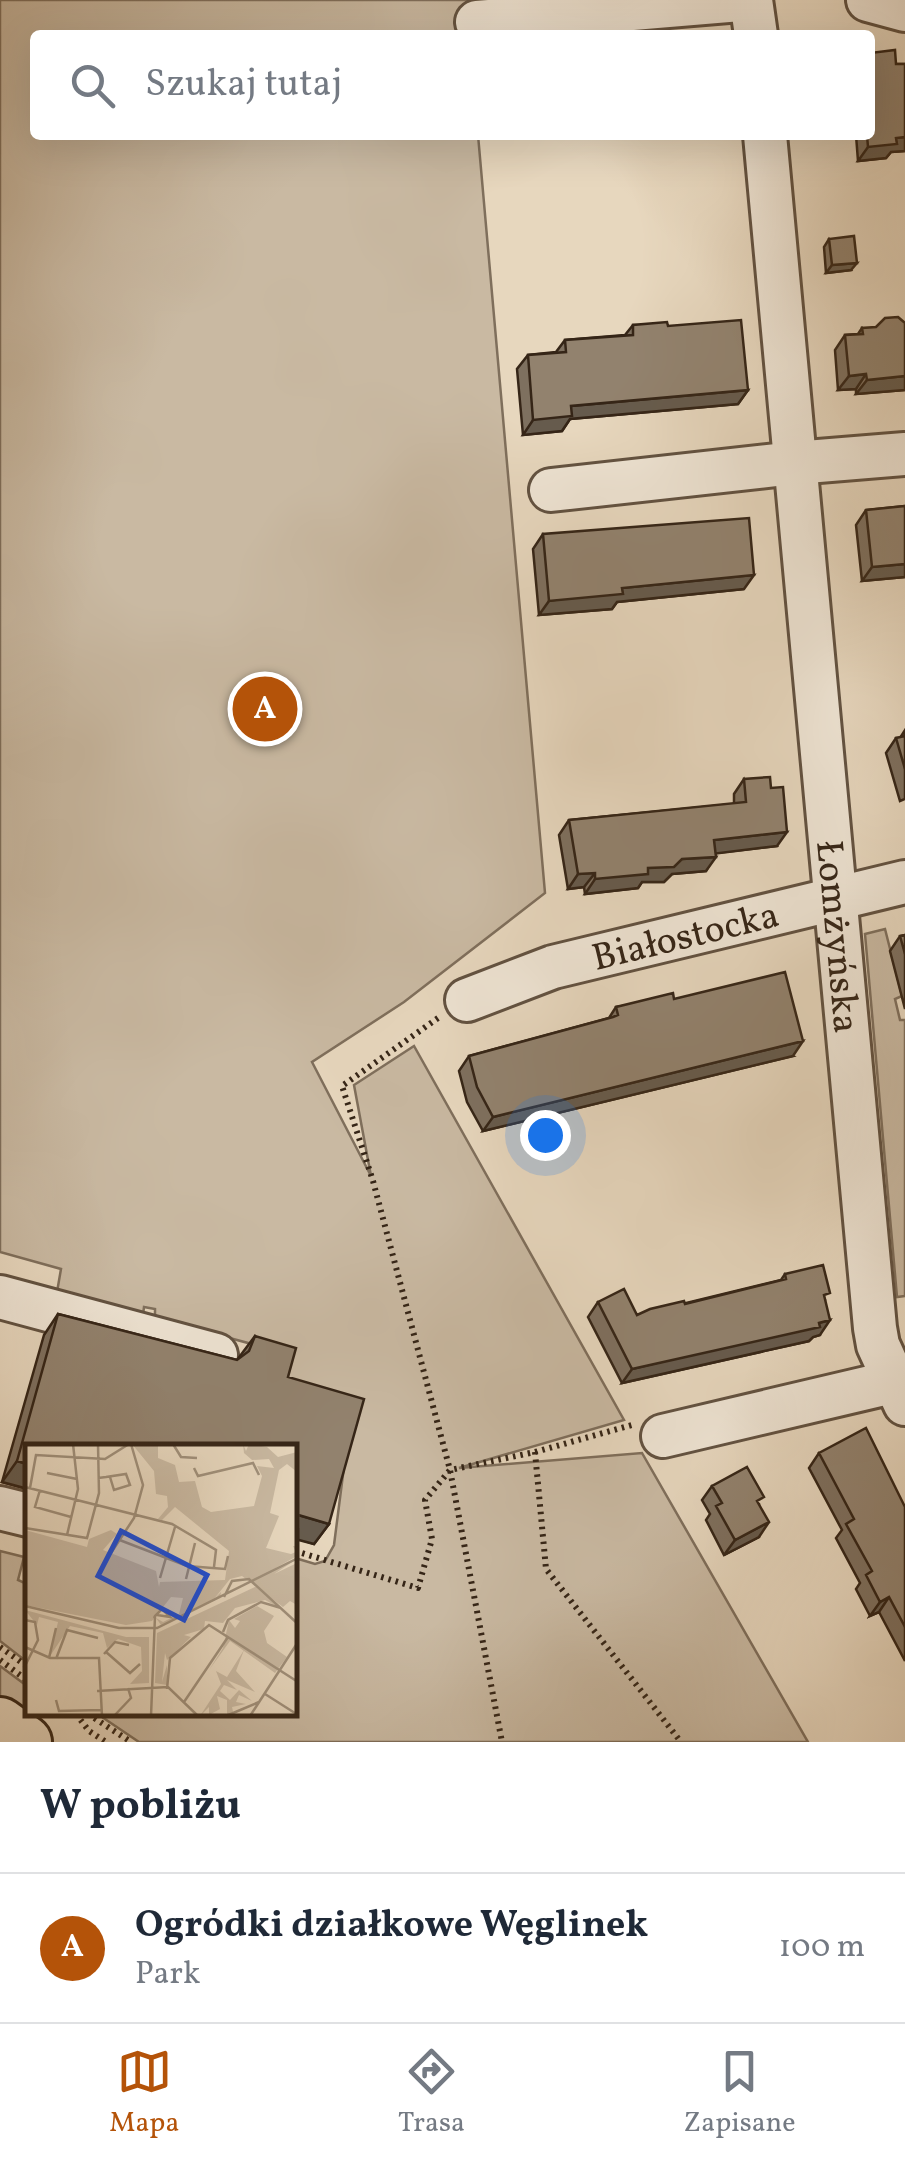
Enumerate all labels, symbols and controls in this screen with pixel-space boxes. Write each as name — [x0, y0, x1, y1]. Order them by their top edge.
search box — [30, 30, 875, 140]
icon: search — [65, 58, 120, 113]
text: Szukaj tutaj — [145, 59, 342, 112]
pin: A — [232, 672, 298, 746]
street label: Łomżyńska — [800, 838, 871, 1036]
street label: Białostocka — [587, 890, 785, 987]
your location — [520, 1110, 571, 1161]
inset map — [25, 1444, 298, 1717]
text: W pobliżu — [40, 1778, 241, 1837]
text: Ogródki działkowe Węglinek — [135, 1900, 648, 1953]
text: A — [61, 1926, 84, 1970]
text: 100 m — [779, 1926, 865, 1970]
text: Park — [135, 1953, 200, 1997]
tab: Mapa — [109, 2044, 179, 2143]
tab: Trasa — [398, 2044, 465, 2143]
tab: Zapisane — [684, 2044, 796, 2143]

